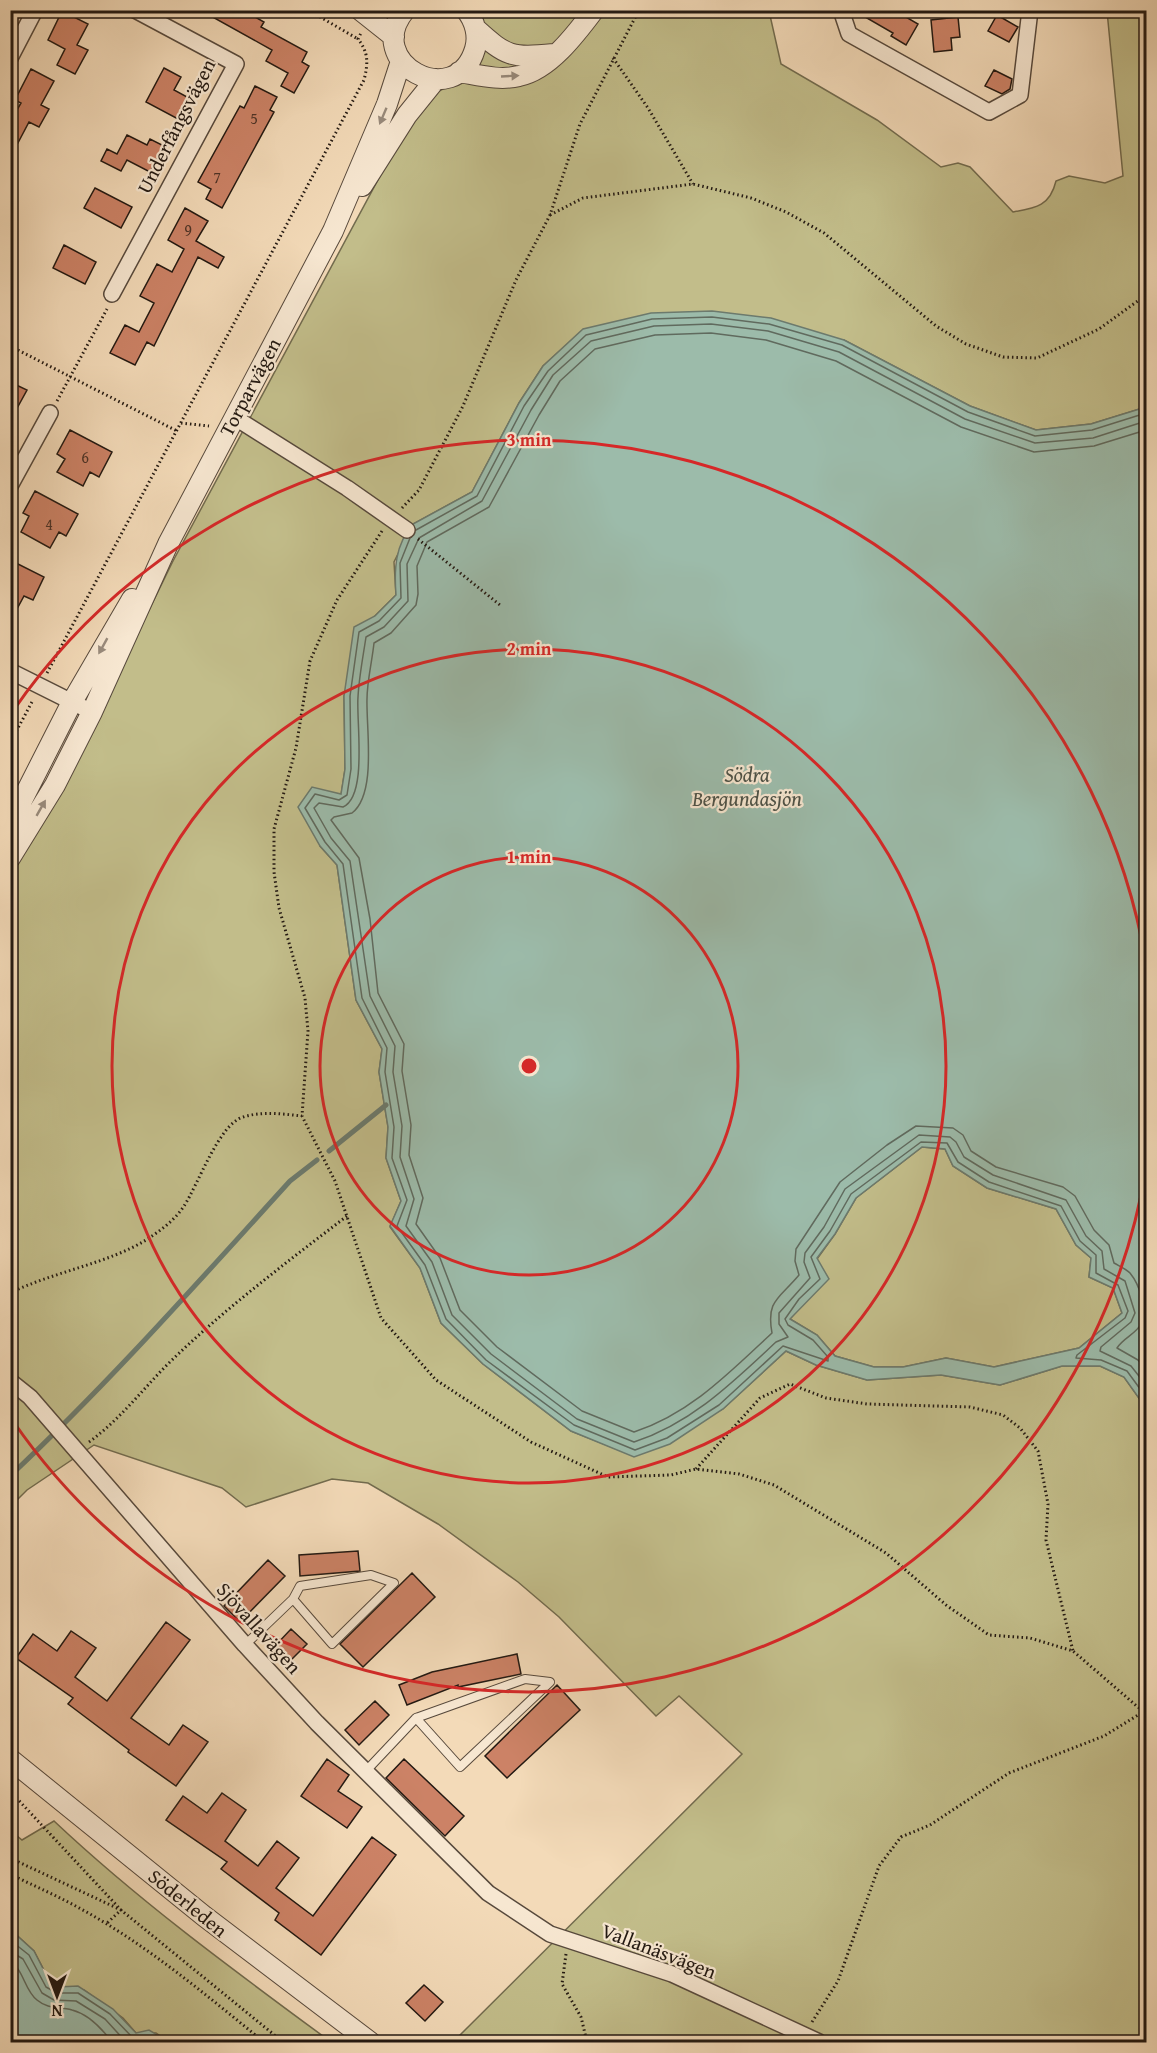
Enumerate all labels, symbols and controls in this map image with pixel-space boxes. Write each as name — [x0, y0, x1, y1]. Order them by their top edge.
street label: Underfångsvägen — [129, 53, 222, 198]
one-way arrow — [500, 72, 519, 81]
house number: 5 — [250, 106, 258, 130]
one-way arrow — [377, 107, 387, 125]
house number: 7 — [213, 165, 221, 189]
house number: 9 — [184, 218, 192, 242]
street label: Torparvägen — [212, 333, 288, 441]
text: 3 min — [507, 426, 552, 453]
house number: 6 — [81, 445, 89, 469]
house number: 4 — [45, 512, 53, 536]
text: 2 min — [507, 635, 552, 662]
one-way arrow — [98, 638, 108, 655]
water label: Södra Bergundasjön — [691, 759, 802, 814]
one-way arrow — [36, 800, 47, 816]
text: 1 min — [507, 843, 552, 870]
centre of rings — [519, 1056, 539, 1076]
street label: Sjövallavägen — [210, 1575, 309, 1680]
street label: Söderleden — [142, 1862, 234, 1944]
street label: Vallanäsvägen — [598, 1915, 721, 1986]
north arrow — [27, 1966, 87, 2026]
text: N — [51, 1999, 62, 2023]

